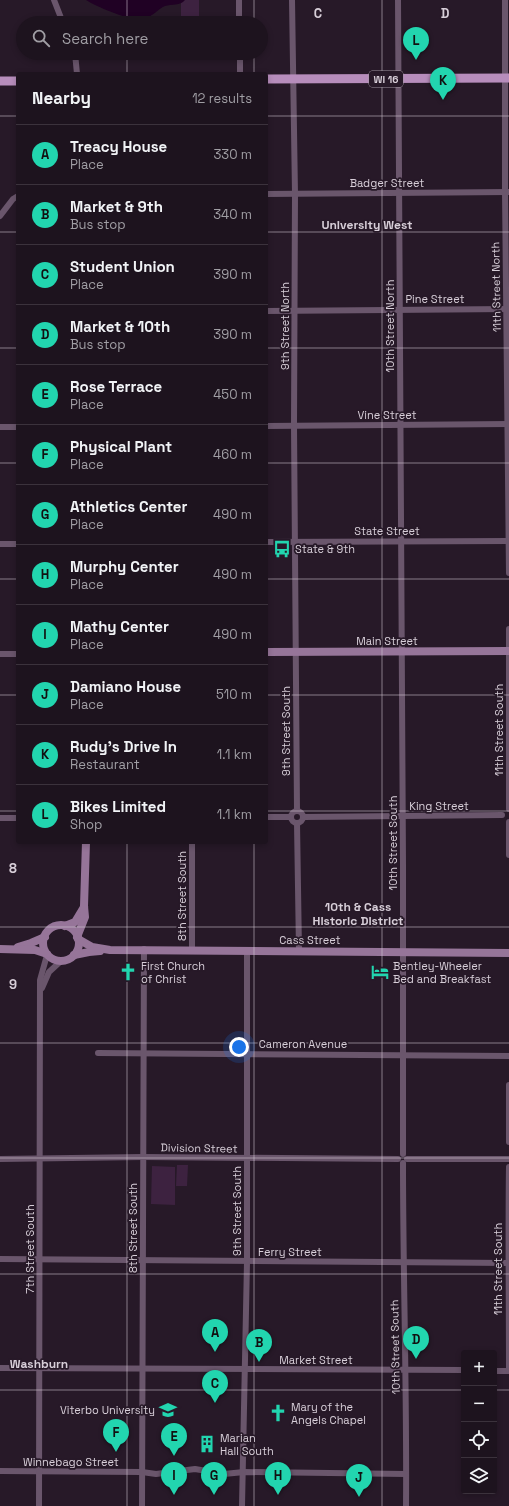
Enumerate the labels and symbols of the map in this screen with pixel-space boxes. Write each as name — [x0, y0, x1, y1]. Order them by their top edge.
text: C — [314, 5, 322, 22]
text: D — [441, 5, 450, 22]
pin: L — [403, 27, 429, 60]
pin: K — [430, 67, 456, 100]
road number: WI 16 — [369, 71, 403, 87]
street label: Badger Street — [350, 176, 424, 190]
district label: University West — [321, 217, 413, 233]
street label: 11th Street North — [488, 242, 504, 332]
street label: 10th Street North — [383, 280, 397, 372]
street label: 9th Street North — [278, 282, 292, 370]
street label: Pine Street — [405, 292, 465, 306]
street label: Vine Street — [357, 408, 417, 422]
street label: State Street — [354, 524, 420, 538]
bus stop icon: State & 9th — [272, 539, 292, 559]
place label: State & 9th — [295, 542, 355, 556]
street label: Main Street — [356, 634, 418, 648]
street label: 11th Street South — [492, 684, 506, 776]
street label: 9th Street South — [279, 686, 293, 776]
street label: 10th Street South — [386, 796, 400, 890]
street label: King Street — [409, 799, 469, 813]
street label: 8th Street South — [175, 851, 189, 941]
text: 8 — [9, 860, 17, 877]
district label: 10th & Cass Historic District — [313, 899, 403, 929]
street label: Cass Street — [279, 933, 341, 947]
place label: First Church of Christ — [141, 959, 205, 986]
place label: Bentley-Wheeler Bed and Breakfast — [393, 959, 491, 986]
church icon: First Church of Christ — [118, 962, 138, 982]
hotel icon: Bentley-Wheeler Bed and Breakfast — [370, 962, 390, 982]
text: 9 — [9, 976, 17, 993]
your location — [229, 1037, 249, 1057]
street label: Cameron Avenue — [259, 1037, 347, 1051]
street label: Division Street — [160, 1140, 238, 1156]
street label: 9th Street South — [230, 1166, 244, 1256]
street label: 8th Street South — [126, 1183, 140, 1273]
street label: 7th Street South — [23, 1204, 37, 1294]
street label: 11th Street South — [491, 1223, 505, 1315]
street label: Ferry Street — [258, 1245, 322, 1259]
street label: 10th Street South — [387, 1299, 403, 1395]
pin: A — [202, 1319, 228, 1352]
pin: D — [403, 1326, 429, 1359]
pin: B — [246, 1329, 272, 1362]
street label: Market Street — [279, 1353, 353, 1367]
district label: Washburn — [10, 1356, 68, 1372]
pin: C — [202, 1370, 228, 1403]
school or university icon: Viterbo University — [158, 1400, 178, 1420]
place label: Mary of the Angels Chapel — [291, 1400, 366, 1427]
place label: Viterbo University — [60, 1403, 155, 1417]
church icon: Mary of the Angels Chapel — [268, 1403, 288, 1423]
pin: F — [103, 1419, 129, 1452]
pin: E — [161, 1423, 187, 1456]
place label: Marian Hall South — [220, 1431, 274, 1458]
building icon: Marian Hall South — [197, 1434, 217, 1454]
street label: Winnebago Street — [23, 1455, 119, 1469]
pin: I — [161, 1462, 187, 1495]
pin: G — [201, 1462, 227, 1495]
pin: H — [265, 1462, 291, 1495]
pin: J — [346, 1464, 372, 1497]

